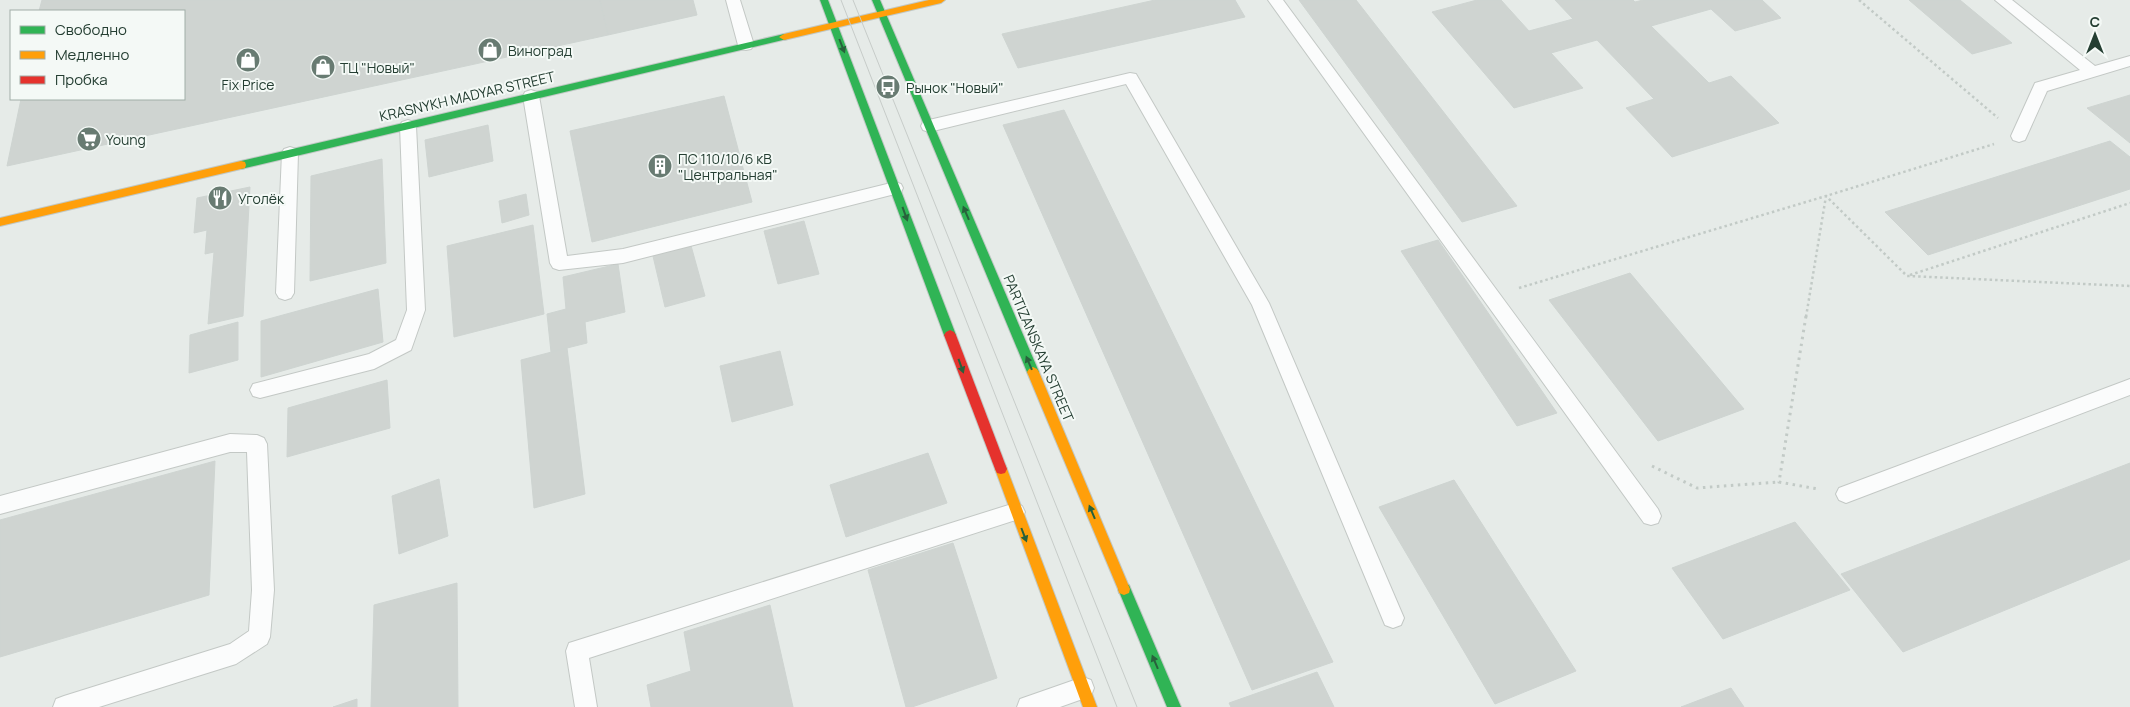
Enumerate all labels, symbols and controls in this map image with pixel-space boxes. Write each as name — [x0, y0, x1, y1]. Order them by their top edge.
legend — [10, 10, 185, 100]
north arrow — [2070, 10, 2120, 60]
text: С — [2090, 12, 2100, 31]
text: Свободно — [55, 19, 127, 40]
shop icon: Виноград — [477, 37, 503, 63]
one-way arrow — [839, 38, 846, 53]
place label: Виноград — [508, 41, 572, 60]
text: Медленно — [55, 44, 129, 65]
shop icon: Fix Price — [235, 47, 261, 73]
shop icon: ТЦ "Новый" — [310, 54, 336, 80]
place label: ТЦ "Новый" — [340, 58, 415, 77]
street label: KRASNYKH MADYAR STREET — [377, 66, 557, 125]
text: Пробка — [55, 69, 108, 90]
bus stop icon: Рынок "Новый" — [875, 74, 901, 100]
place label: Fix Price — [222, 75, 275, 94]
place label: Рынок "Новый" — [906, 78, 1004, 97]
supermarket icon: Young — [76, 126, 102, 152]
place label: Young — [106, 130, 146, 149]
place label: ПС 110/10/6 кВ "Центральная" — [678, 149, 778, 184]
building icon: ПС 110/10/6 кВ "Центральная" — [647, 153, 673, 179]
restaurant icon: Уголёк — [207, 185, 233, 211]
place label: Уголёк — [238, 189, 285, 208]
one-way arrow — [961, 206, 969, 220]
one-way arrow — [901, 207, 909, 222]
street label: PARTIZANSKAYA STREET — [999, 272, 1079, 425]
one-way arrow — [1025, 355, 1032, 370]
one-way arrow — [958, 359, 966, 374]
one-way arrow — [1088, 504, 1096, 519]
one-way arrow — [1021, 528, 1029, 542]
one-way arrow — [1151, 654, 1159, 669]

